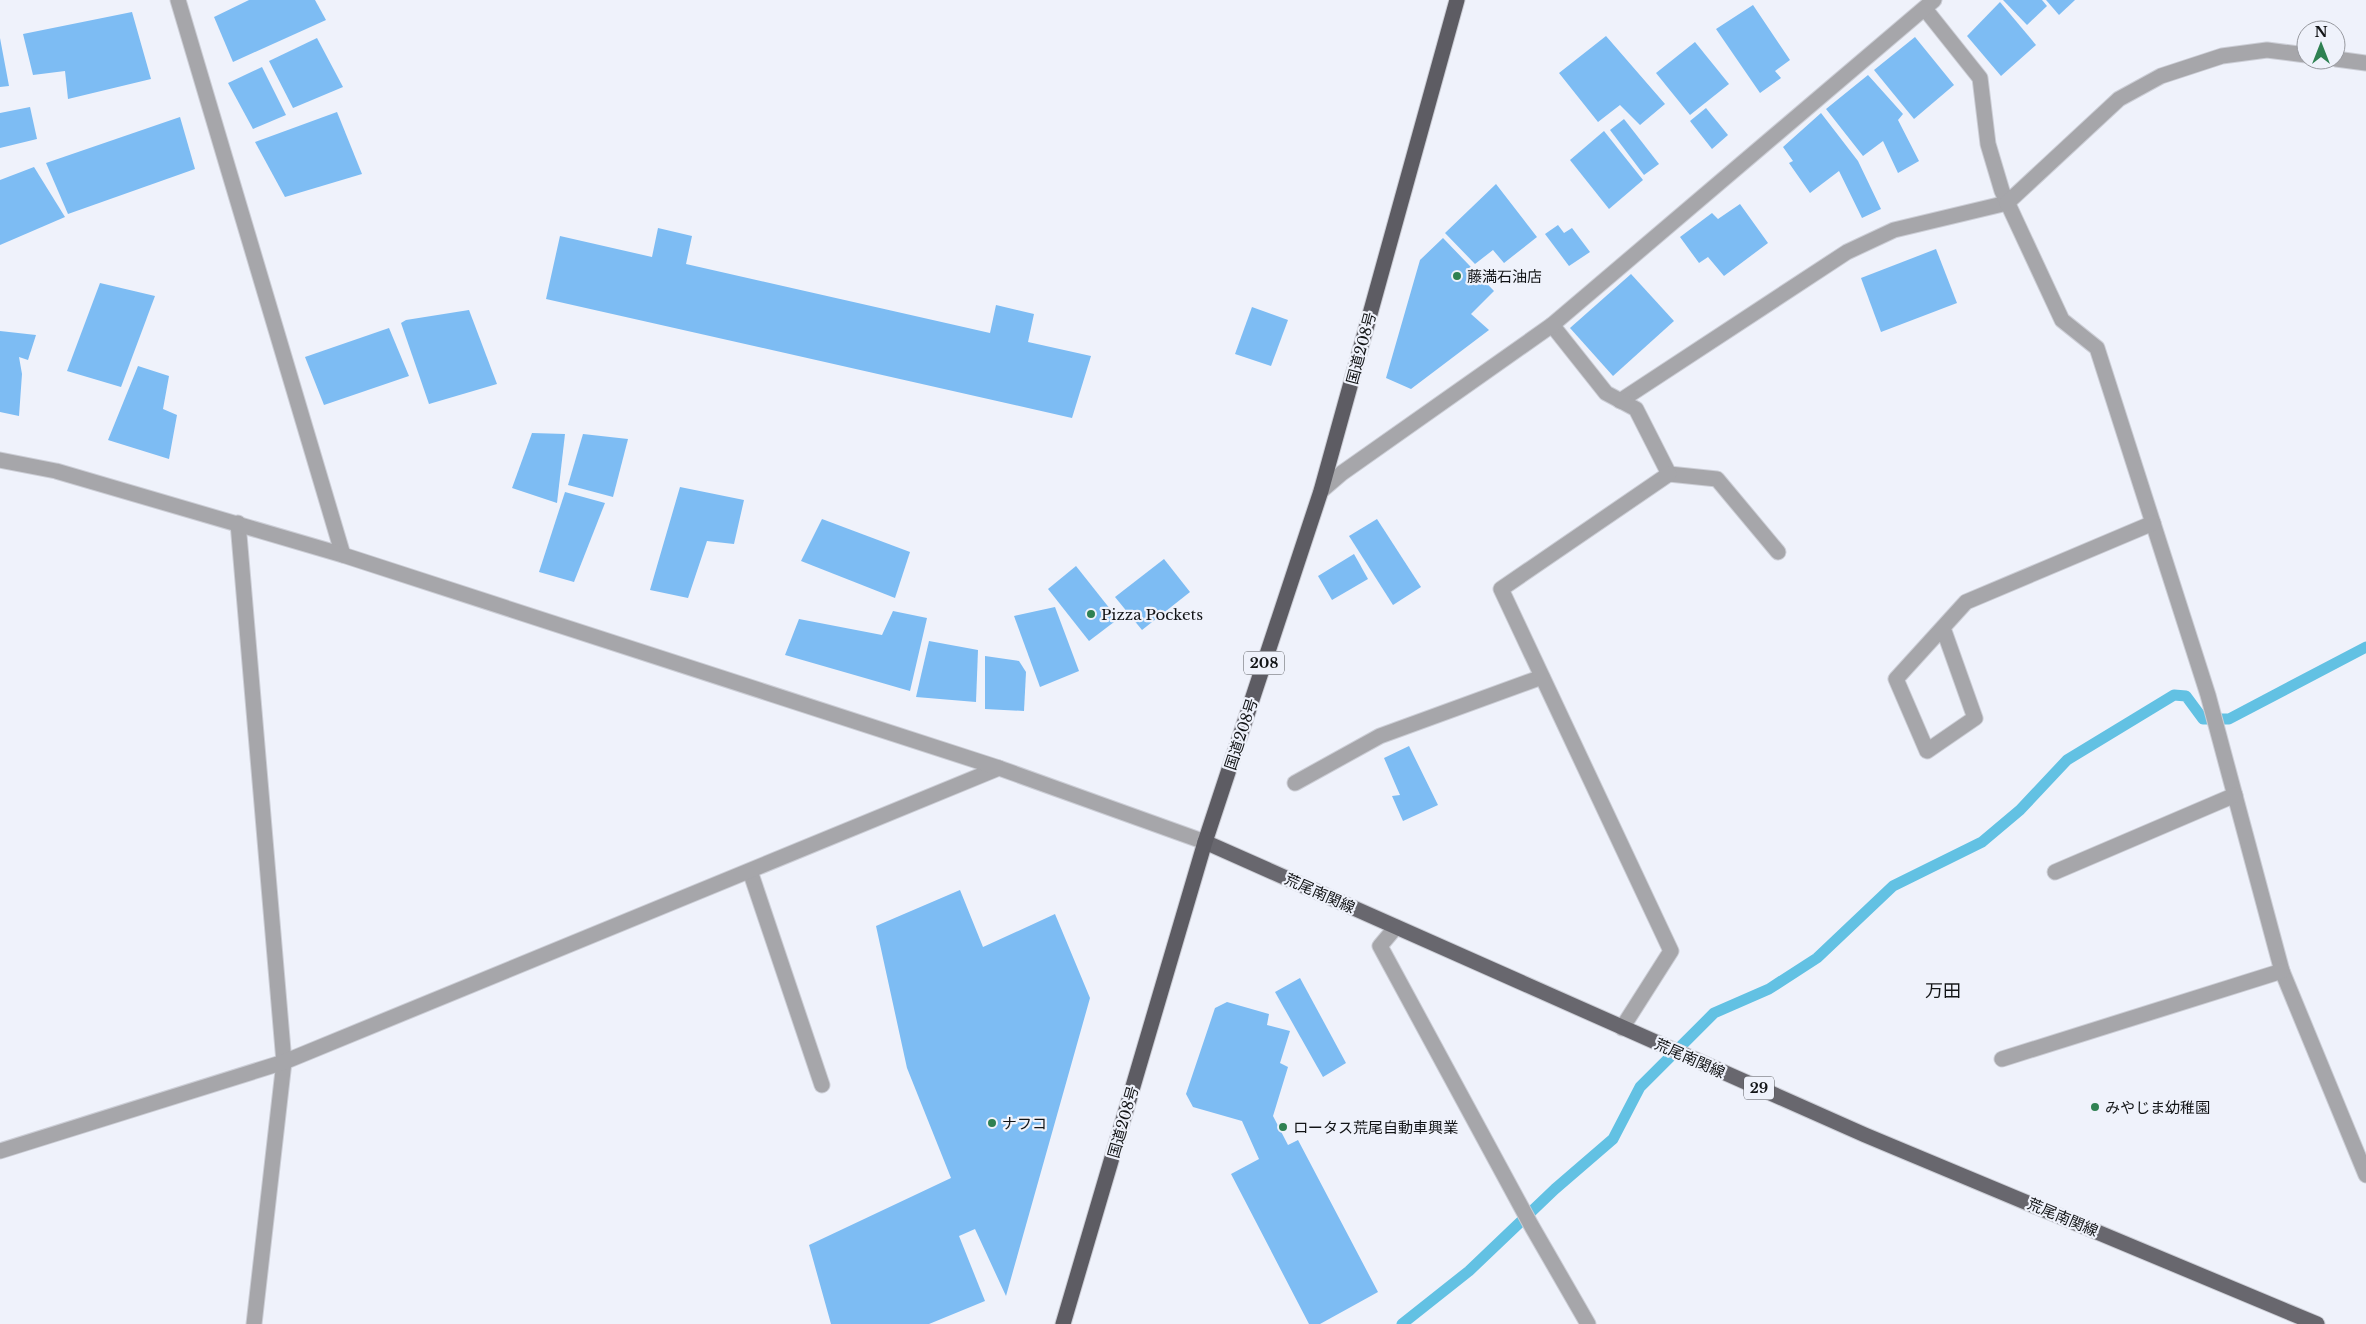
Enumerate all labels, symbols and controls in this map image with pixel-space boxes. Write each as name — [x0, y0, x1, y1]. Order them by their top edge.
north arrow — [2296, 20, 2346, 70]
text: N — [2314, 23, 2328, 41]
place label: 藤満石油店 — [1467, 267, 1542, 286]
marker: 藤満石油店 — [1451, 270, 1463, 282]
street label: 国道208号 — [1342, 310, 1380, 386]
place label: Pizza Pockets — [1101, 605, 1203, 624]
marker: Pizza Pockets — [1085, 608, 1097, 620]
road number: 208 — [1244, 651, 1284, 674]
street label: 国道208号 — [1221, 696, 1261, 772]
street label: 荒尾南関線 — [1282, 869, 1358, 917]
district label: 万田 — [1925, 980, 1961, 1002]
street label: 荒尾南関線 — [1652, 1034, 1728, 1082]
road number: 29 — [1744, 1076, 1774, 1100]
street label: 国道208号 — [1104, 1084, 1142, 1160]
place label: みやじま幼稚園 — [2105, 1098, 2210, 1117]
marker: みやじま幼稚園 — [2089, 1101, 2101, 1113]
place label: ナフコ — [1002, 1114, 1047, 1133]
marker: ナフコ — [986, 1117, 998, 1129]
place label: ロータス荒尾自動車興業 — [1293, 1118, 1458, 1137]
marker: ロータス荒尾自動車興業 — [1277, 1121, 1289, 1133]
street label: 荒尾南関線 — [2025, 1194, 2101, 1240]

